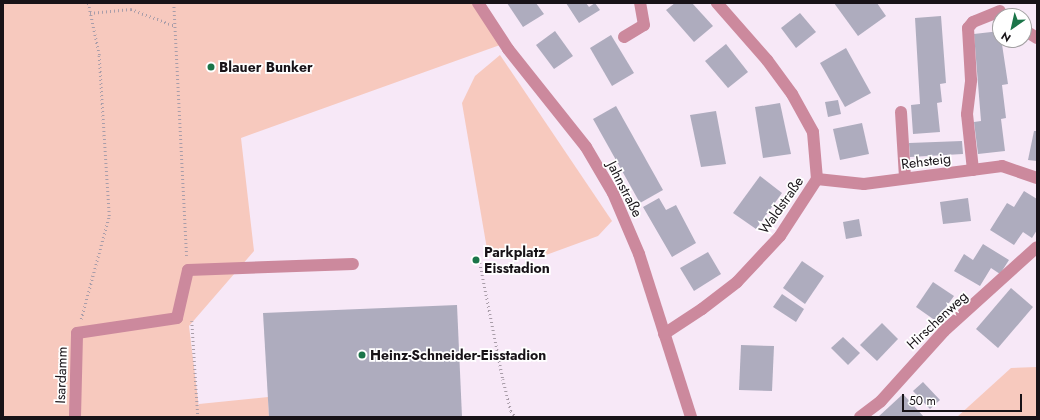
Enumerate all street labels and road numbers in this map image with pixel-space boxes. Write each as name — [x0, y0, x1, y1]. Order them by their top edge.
street label: Rehsteig — [900, 150, 952, 172]
street label: Jahnstraße — [604, 158, 646, 220]
street label: Waldstraße — [755, 173, 807, 237]
street label: Hirschenweg — [903, 288, 971, 352]
street label: Isardamm — [52, 346, 70, 404]

